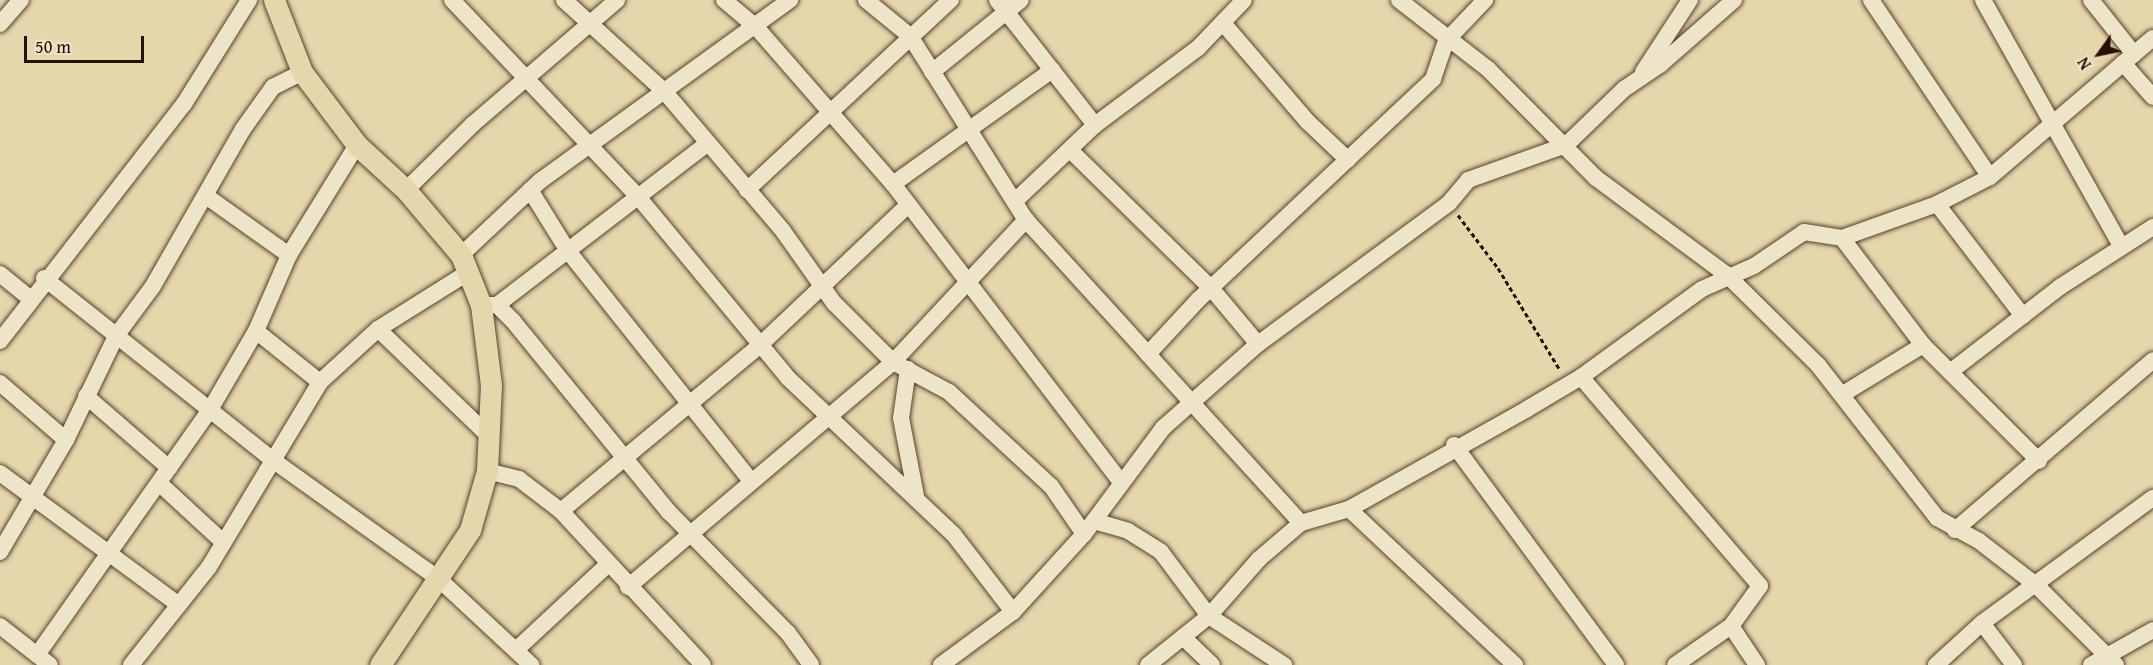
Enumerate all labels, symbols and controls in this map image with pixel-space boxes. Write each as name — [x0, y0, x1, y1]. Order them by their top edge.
scale bar — [27, 24, 147, 62]
north arrow — [2069, 24, 2129, 84]
text: 50 m — [35, 33, 71, 60]
text: N — [2071, 53, 2097, 75]

